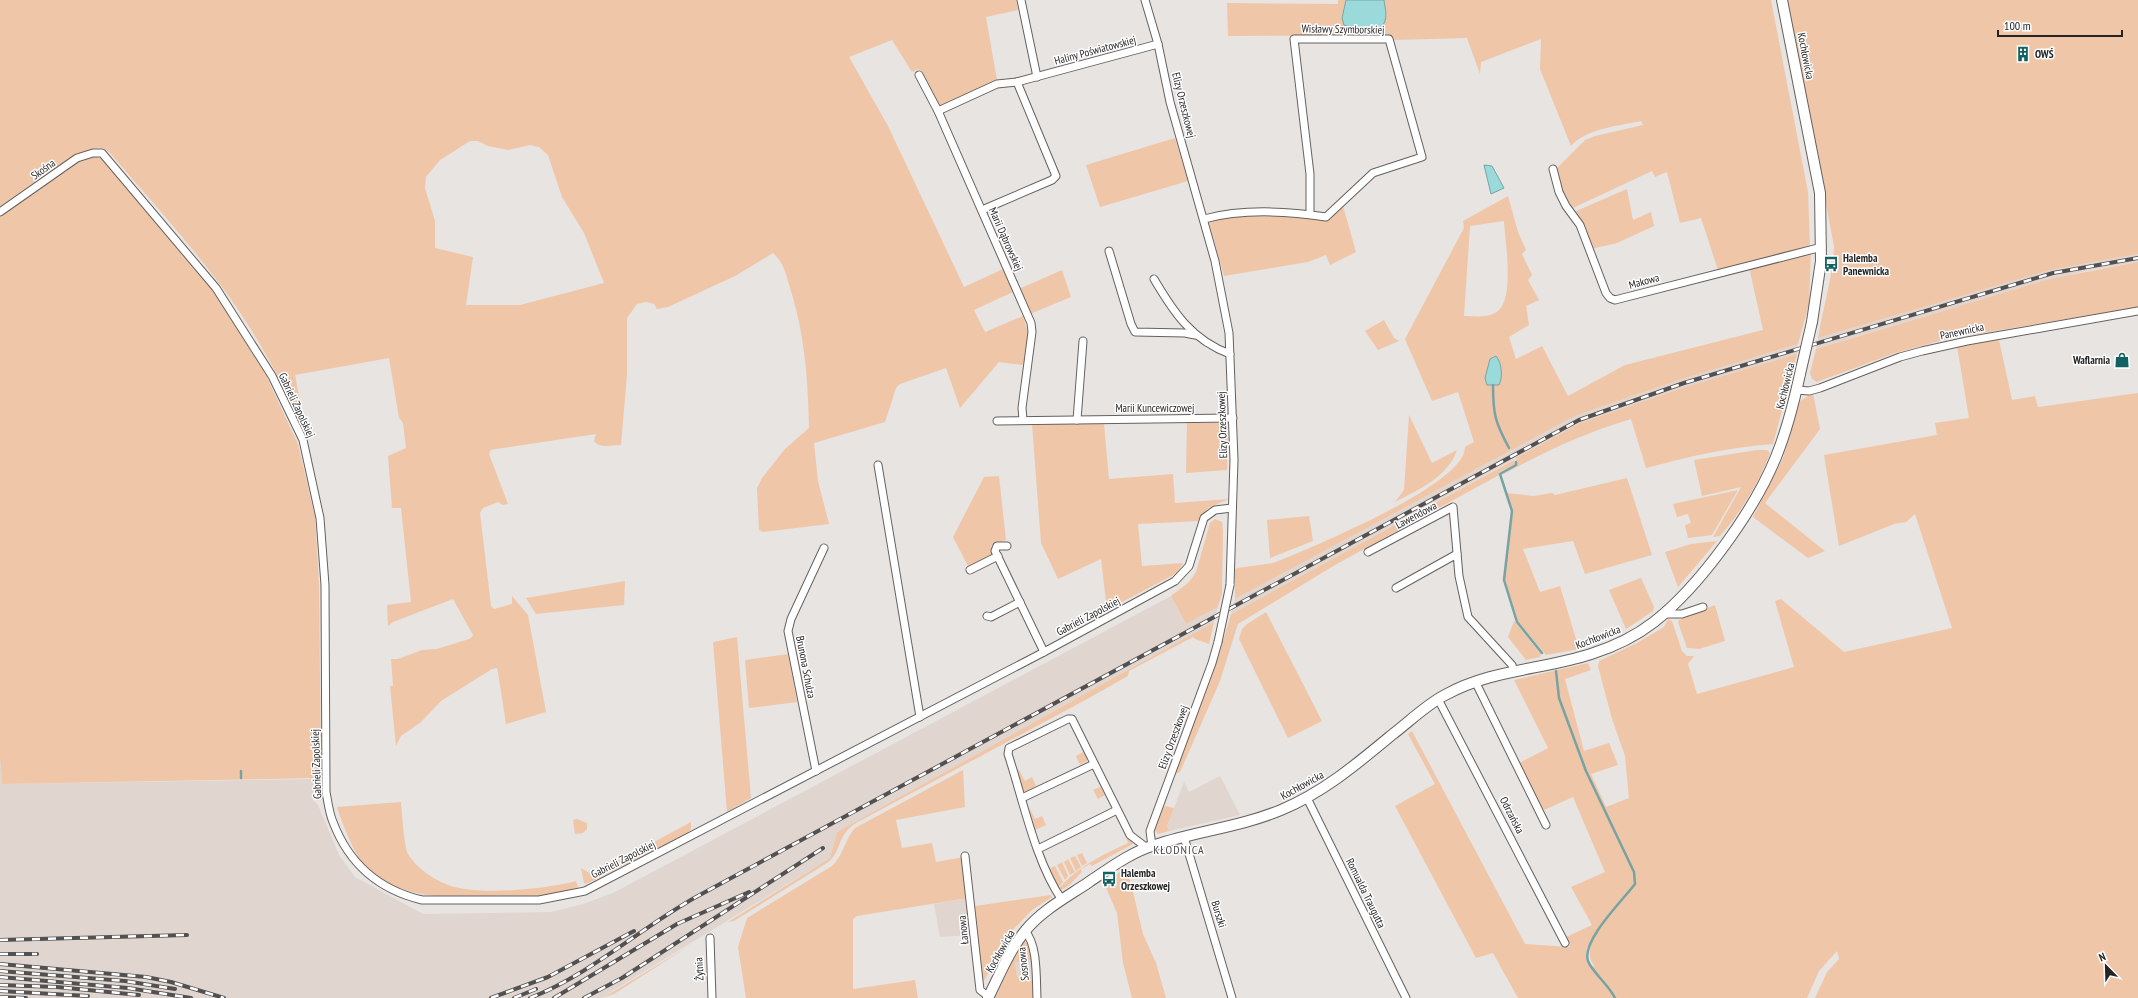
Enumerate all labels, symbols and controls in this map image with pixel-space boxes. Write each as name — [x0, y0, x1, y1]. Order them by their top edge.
scale bar — [1998, 12, 2122, 38]
text: 100 m — [2004, 18, 2031, 33]
street label: Wisławy Szymborskiej — [1301, 21, 1385, 37]
street label: Kochłowicka — [1795, 31, 1817, 81]
street label: Haliny Poświatowskiej — [1053, 32, 1137, 68]
building icon: OWŚ — [2014, 45, 2032, 63]
place label: OWŚ — [2035, 47, 2054, 61]
street label: Elizy Orzeszkowej — [1169, 71, 1199, 139]
street label: Skośna — [28, 156, 58, 182]
street label: Marii Dąbrowskiej — [986, 205, 1026, 273]
place label: Halemba Panewnicka — [1843, 251, 1890, 278]
bus stop icon: Halemba Panewnicka — [1822, 255, 1840, 273]
street label: Makowa — [1627, 270, 1661, 292]
street label: Panewnicka — [1939, 320, 1985, 342]
shop icon: Waflarnia — [2113, 351, 2131, 369]
place label: Waflarnia — [2072, 353, 2110, 367]
street label: Kochłowicka — [1772, 361, 1798, 411]
street label: Gabrieli Zapolskiej — [276, 370, 318, 440]
street label: Elizy Orzeszkowej — [1214, 391, 1230, 459]
street label: Marii Kuncewiczowej — [1116, 401, 1194, 415]
street label: Lawendowa — [1393, 498, 1439, 532]
street label: Gabrieli Zapolskiej — [1054, 593, 1122, 639]
street label: Kochłowicka — [1573, 622, 1623, 652]
street label: Brunona Schulza — [793, 635, 819, 699]
street label: Elizy Orzeszkowej — [1155, 703, 1191, 771]
street label: Gabrieli Zapolskiej — [308, 729, 324, 799]
street label: Kochłowicka — [1278, 767, 1326, 803]
street label: Odrzańska — [1497, 794, 1527, 836]
street label: Gabrieli Zapolskiej — [589, 837, 657, 881]
district label: KŁODNICA — [1153, 842, 1205, 857]
street label: Romualda Traugutta — [1343, 856, 1389, 930]
place label: Halemba Orzeszkowej — [1121, 866, 1171, 893]
bus stop icon: Halemba Orzeszkowej — [1100, 870, 1118, 888]
street label: Burszki — [1208, 899, 1230, 929]
street label: Łanowa — [955, 915, 971, 945]
street label: Kochłowicka — [982, 927, 1018, 975]
north arrow — [2086, 946, 2126, 986]
street label: Sosnowa — [1014, 947, 1032, 981]
text: N — [2097, 949, 2108, 964]
street label: Żytnia — [691, 957, 707, 981]

